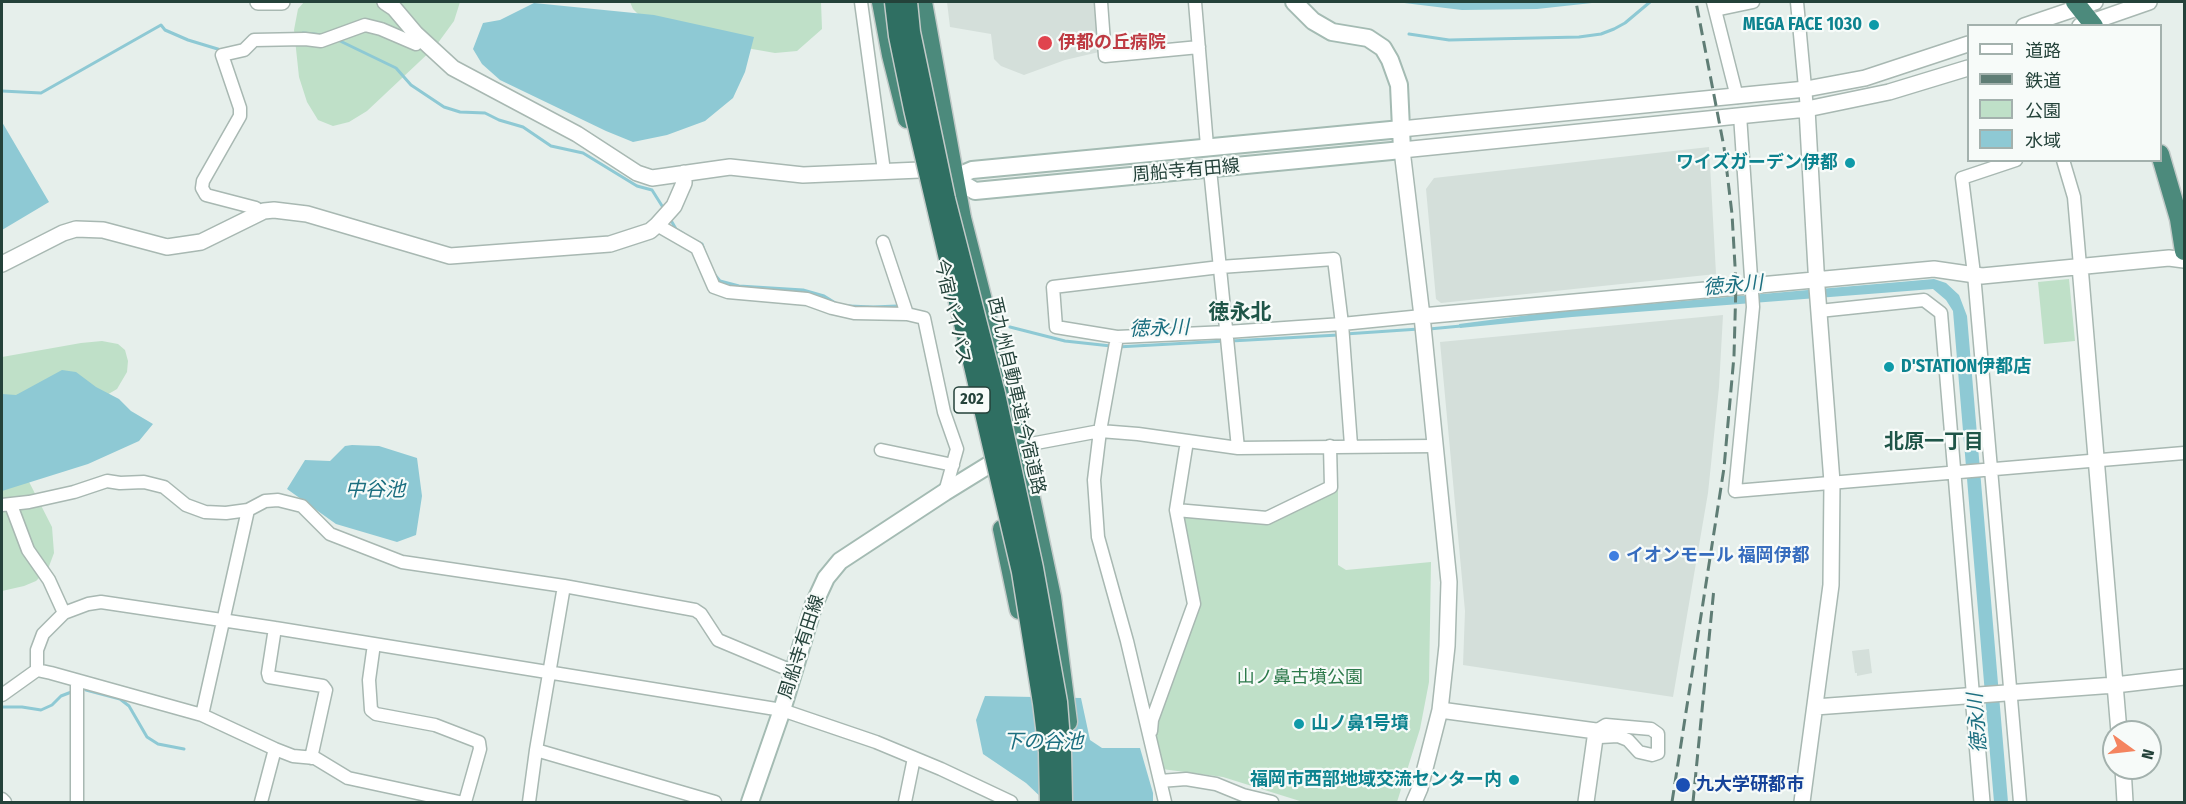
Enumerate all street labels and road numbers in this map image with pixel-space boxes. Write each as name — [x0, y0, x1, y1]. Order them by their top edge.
street label: 周船寺有田線 — [1131, 156, 1241, 186]
street label: 今宿バイパス — [929, 257, 975, 367]
street label: 西九州自動車道;今宿道路 — [983, 295, 1049, 497]
road number: 202 — [954, 387, 990, 413]
street label: 周船寺有田線 — [775, 592, 829, 702]

